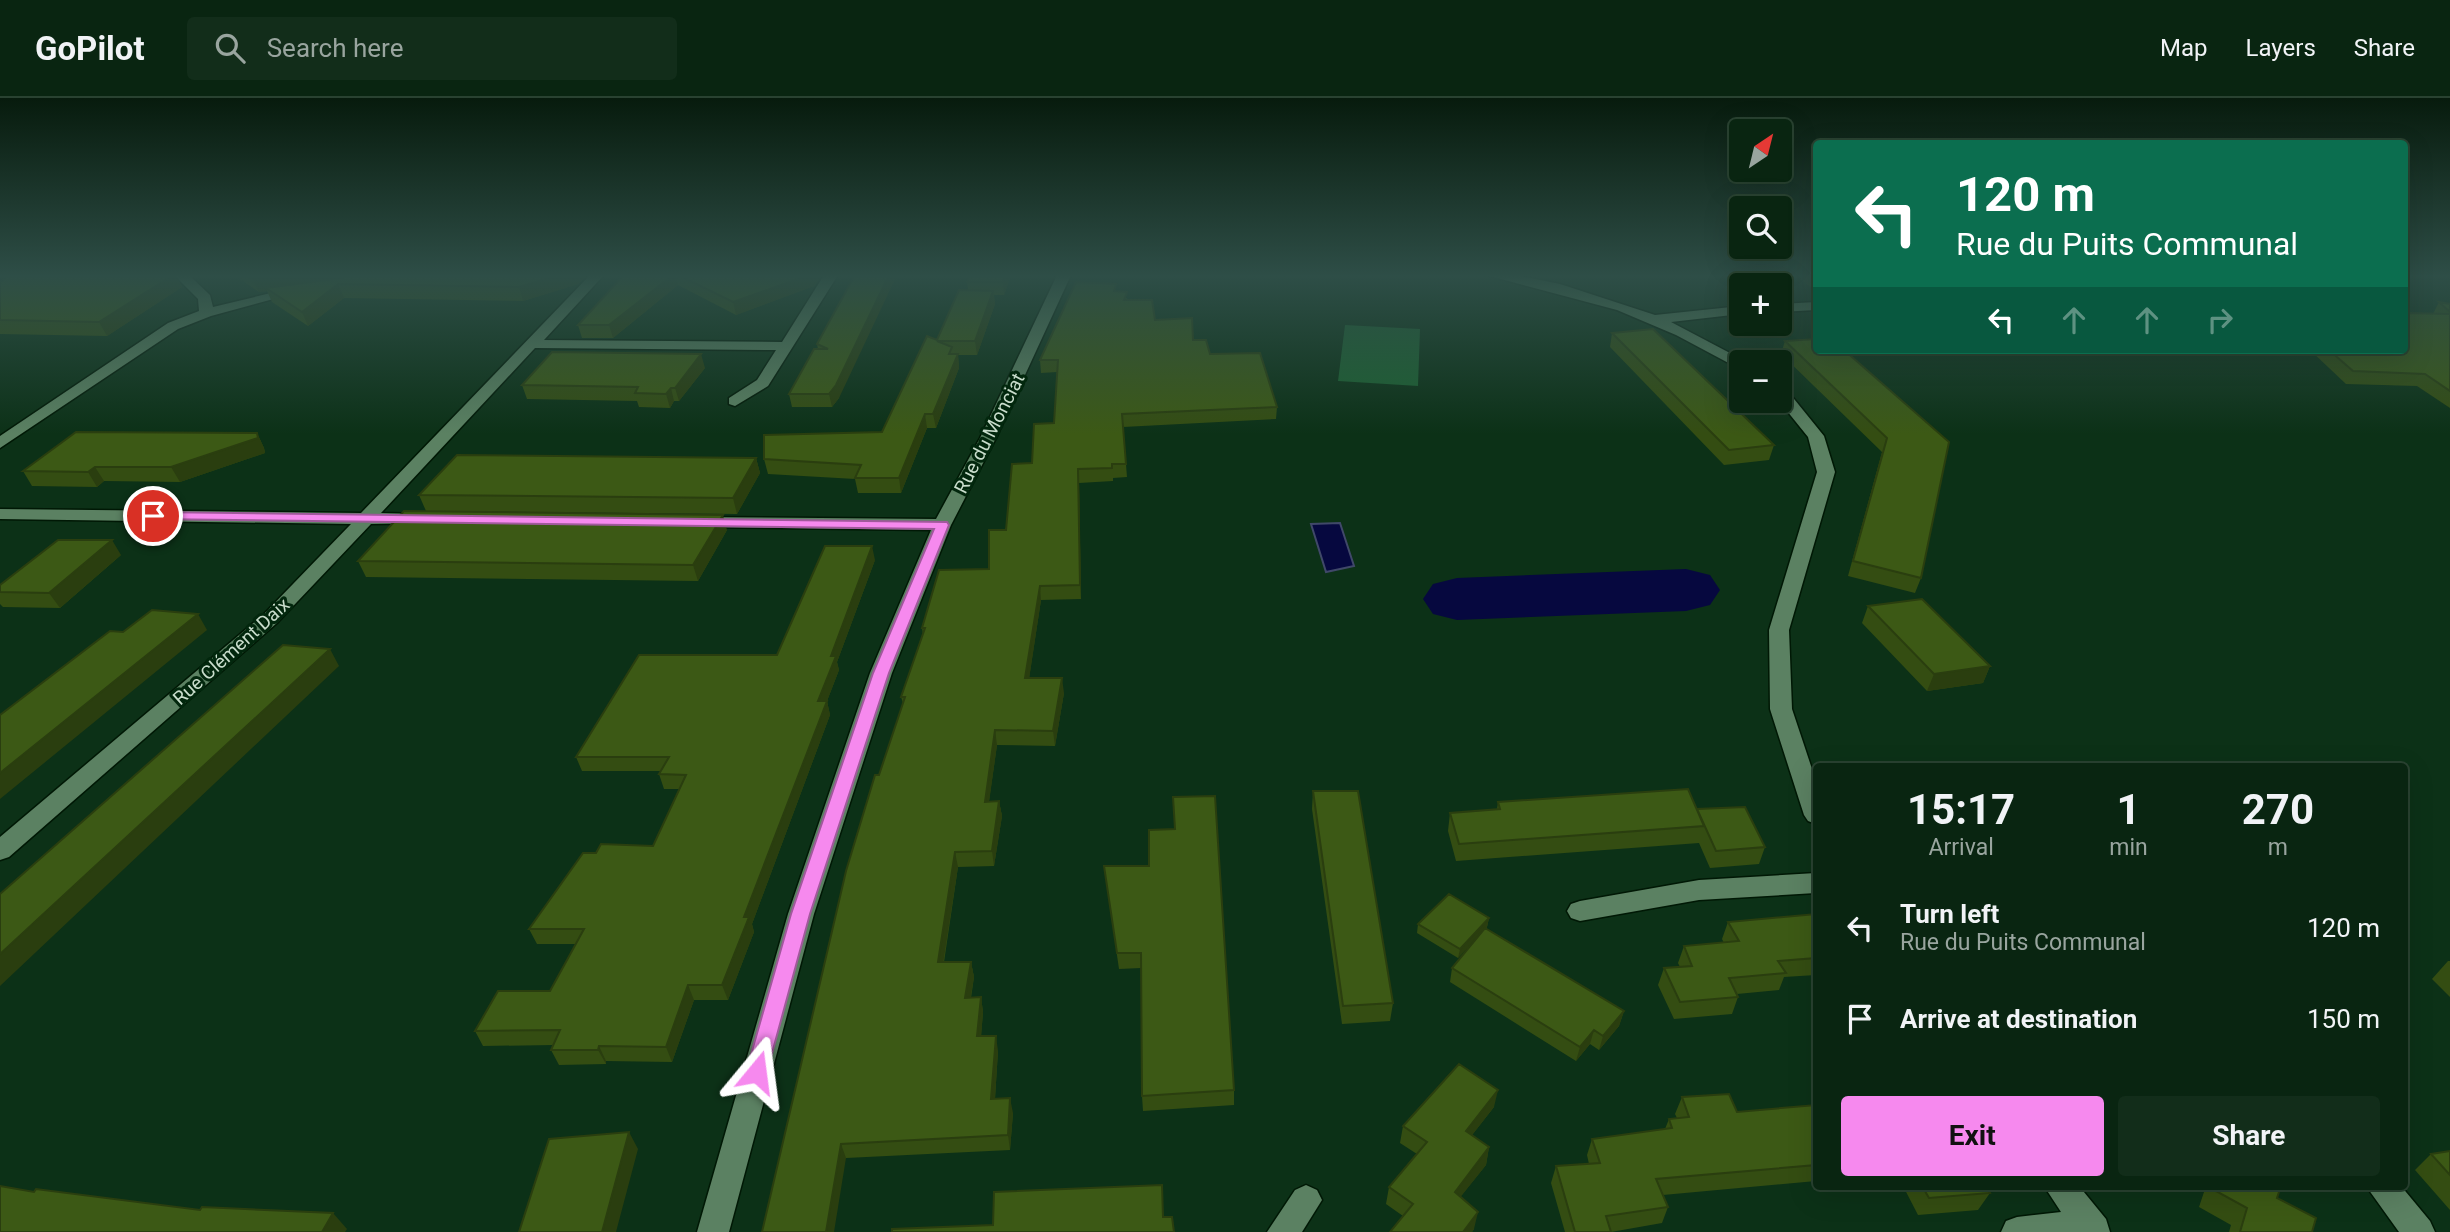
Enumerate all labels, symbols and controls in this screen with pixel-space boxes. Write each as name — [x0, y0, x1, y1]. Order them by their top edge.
search box — [187, 17, 677, 80]
text: GoPilot — [35, 29, 145, 68]
icon: search — [211, 29, 249, 67]
text: Search here — [267, 33, 403, 63]
text: Map — [2160, 34, 2208, 62]
text: Layers — [2246, 34, 2316, 62]
text: Share — [2354, 34, 2415, 62]
north arrow — [1729, 119, 1792, 182]
map controls — [1729, 119, 1792, 413]
text: 120 m — [1956, 166, 2095, 223]
icon: left — [1841, 168, 1932, 259]
button: search — [1729, 196, 1792, 259]
text: Rue du Puits Communal — [1956, 225, 2298, 263]
button: + — [1729, 273, 1792, 336]
icon: left — [1982, 301, 2020, 339]
icon: ahead — [2055, 301, 2093, 339]
icon: ahead — [2128, 301, 2166, 339]
icon: right — [2201, 301, 2239, 339]
button: − — [1729, 350, 1792, 413]
street label: Rue du Monciat — [949, 369, 1030, 497]
pin — [123, 486, 183, 546]
icon: arrive — [134, 497, 172, 535]
street label: Rue Clément Daix — [168, 593, 295, 710]
text: 15:17 — [1907, 785, 2015, 834]
text: 1 — [2116, 785, 2141, 834]
text: 270 — [2242, 785, 2314, 834]
text: Arrival — [1928, 834, 1994, 861]
text: min — [2109, 834, 2148, 861]
text: m — [2268, 834, 2288, 861]
text: Turn left — [1900, 899, 1999, 929]
icon: left — [1841, 909, 1879, 947]
text: 120 m — [2307, 913, 2380, 943]
text: Rue du Puits Communal — [1900, 929, 2146, 956]
icon: arrive — [1841, 1000, 1879, 1038]
text: Arrive at destination — [1900, 1004, 2137, 1034]
text: 150 m — [2307, 1004, 2380, 1034]
position arrow — [720, 1035, 794, 1109]
button: Exit — [1841, 1096, 2104, 1176]
button: Share — [2118, 1096, 2380, 1176]

